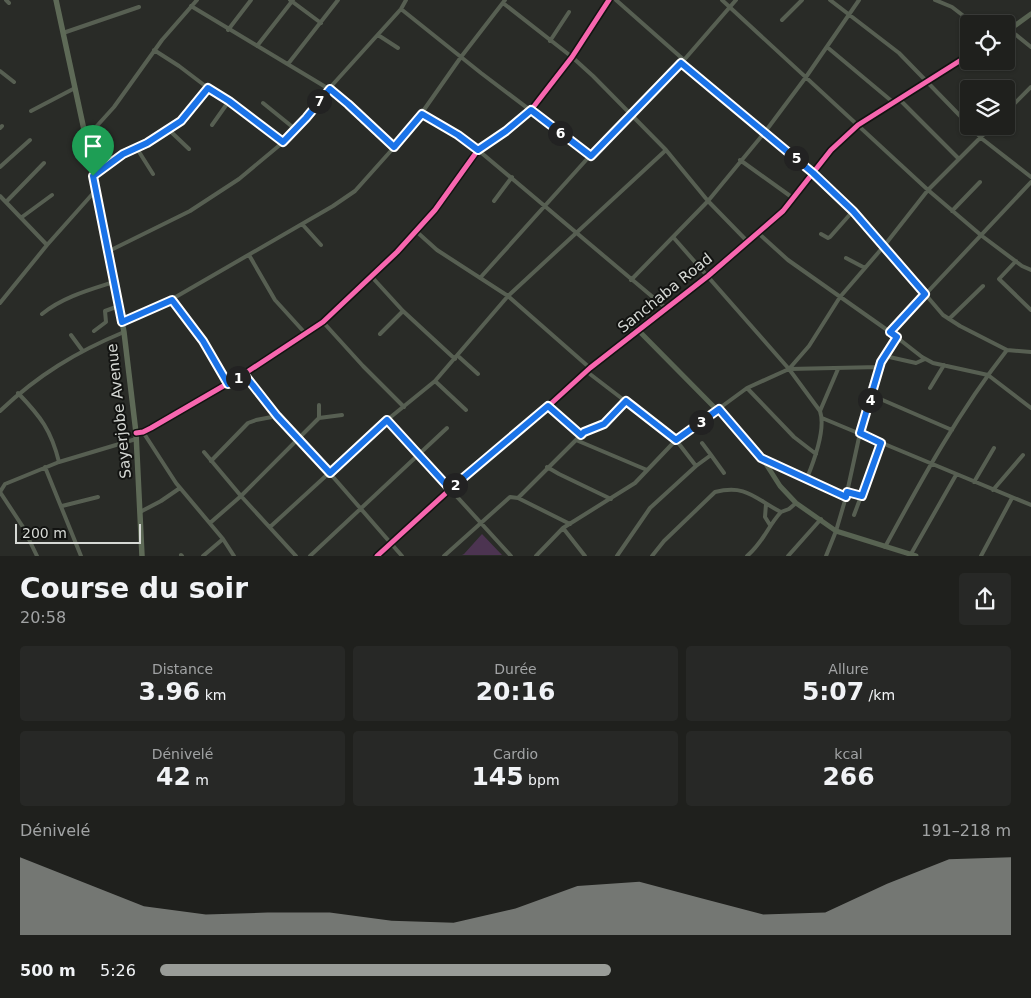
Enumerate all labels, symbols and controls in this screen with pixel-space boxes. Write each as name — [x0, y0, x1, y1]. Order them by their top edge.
map controls — [960, 15, 1015, 135]
button: locate — [960, 15, 1015, 70]
button: layers — [960, 80, 1015, 135]
pin: 7 — [306, 88, 332, 114]
text: 7 — [315, 93, 324, 109]
pin: 6 — [548, 120, 572, 146]
pin — [72, 125, 114, 176]
text: 6 — [556, 125, 565, 141]
icon: arrive — [79, 132, 107, 160]
pin: 5 — [784, 146, 808, 170]
text: 5 — [792, 150, 801, 166]
street label: Sanchaba Road — [614, 249, 716, 337]
street label: Sayerjobe Avenue — [103, 343, 135, 479]
pin: 1 — [226, 366, 250, 390]
text: 1 — [234, 370, 243, 386]
pin: 4 — [858, 388, 882, 412]
text: 4 — [866, 392, 875, 408]
pin: 3 — [688, 410, 714, 434]
text: 3 — [697, 414, 706, 430]
pin: 2 — [442, 472, 468, 498]
text: 2 — [451, 477, 460, 493]
scale bar — [15, 520, 141, 544]
text: 200 m — [22, 525, 67, 541]
text: Course du soir — [20, 572, 248, 605]
button: share — [959, 573, 1011, 625]
text: 20:58 — [20, 608, 66, 627]
text: Distance — [152, 661, 213, 677]
text: Durée — [494, 661, 537, 677]
text: Allure — [828, 661, 869, 677]
text: 3.96 — [139, 677, 200, 706]
text: 20:16 — [476, 677, 555, 706]
text: 5:07 — [802, 677, 864, 706]
text: km — [200, 687, 226, 703]
text: /km — [864, 687, 895, 703]
text: Dénivelé — [152, 746, 213, 762]
text: Cardio — [493, 746, 538, 762]
text: kcal — [834, 746, 863, 762]
text: 42 — [156, 762, 191, 791]
text: 145 — [471, 762, 524, 791]
text: 266 — [822, 762, 875, 791]
text: m — [191, 772, 209, 788]
text: bpm — [524, 772, 560, 788]
text: Dénivelé — [20, 821, 90, 840]
text: 191–218 m — [921, 821, 1011, 840]
text: 500 m — [20, 961, 76, 980]
text: 5:26 — [100, 961, 136, 980]

